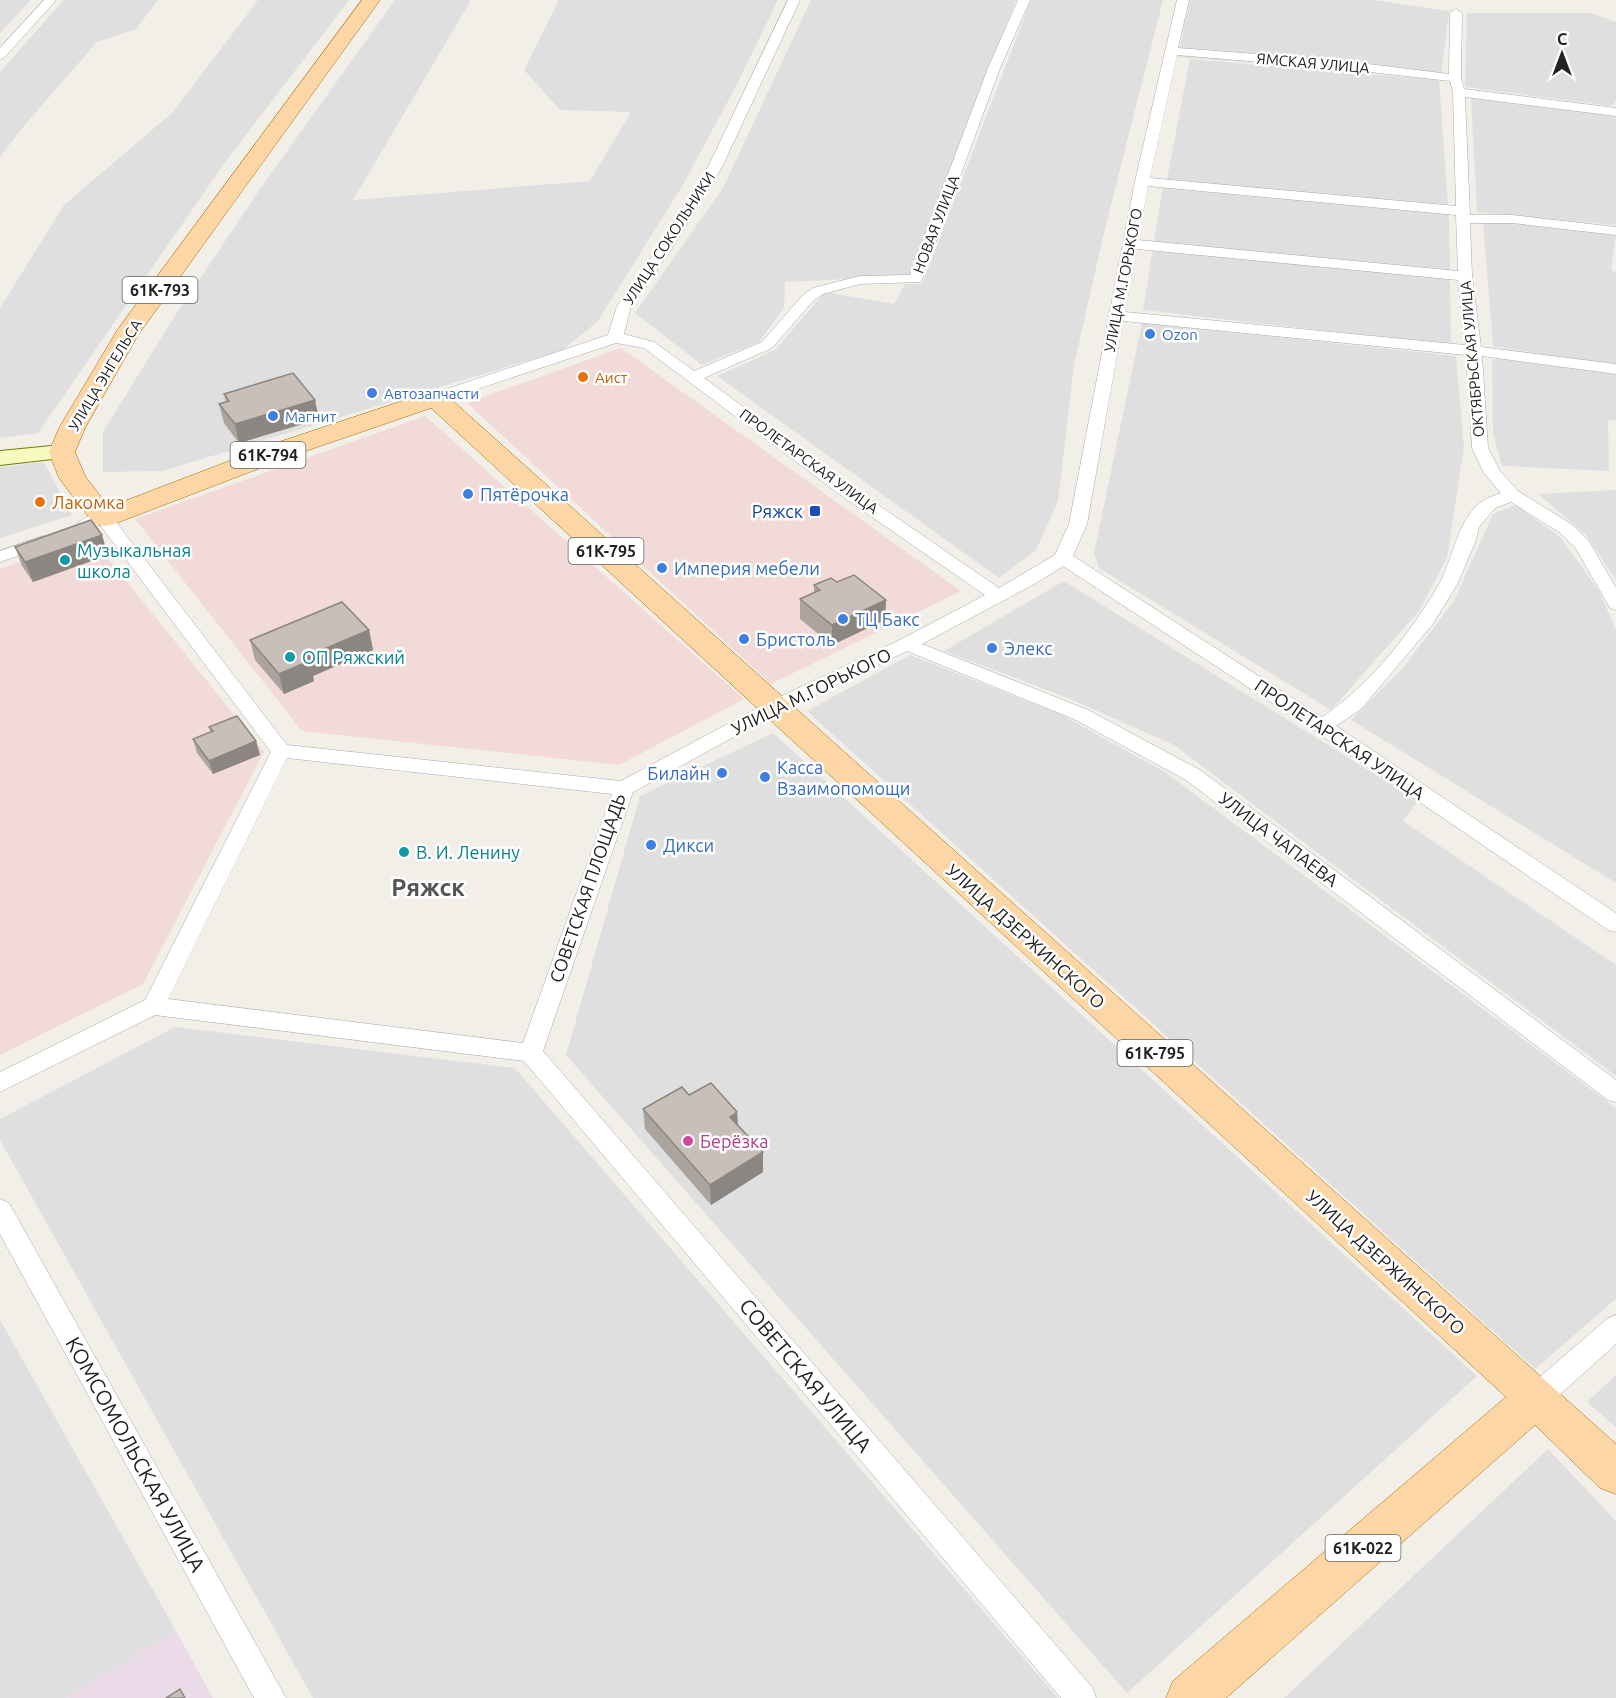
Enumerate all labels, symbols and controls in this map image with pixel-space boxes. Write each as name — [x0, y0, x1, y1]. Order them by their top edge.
north arrow — [1532, 24, 1592, 84]
text: С — [1557, 30, 1567, 48]
street label: ЯМСКАЯ УЛИЦА — [1256, 50, 1370, 76]
street label: УЛИЦА СОКОЛЬНИКИ — [620, 169, 718, 307]
street label: НОВАЯ УЛИЦА — [909, 172, 963, 275]
street label: УЛИЦА М.ГОРЬКОГО — [1101, 207, 1145, 353]
road number: 61К-793 — [122, 277, 198, 303]
street label: ОКТЯБРЬСКАЯ УЛИЦА — [1457, 280, 1487, 438]
street label: УЛИЦА ЭНГЕЛЬСА — [65, 316, 145, 434]
place label: Ozon — [1162, 326, 1198, 343]
marker: Ozon — [1143, 327, 1157, 341]
place label: Аист — [595, 369, 628, 386]
marker: Аист — [576, 370, 590, 384]
place label: Автозапчасти — [384, 385, 479, 402]
marker: Автозапчасти — [365, 386, 379, 400]
street label: ПРОЛЕТАРСКАЯ УЛИЦА — [736, 405, 882, 517]
place label: Магнит — [285, 408, 336, 425]
marker: Магнит — [266, 409, 280, 423]
road number: 61К-794 — [230, 442, 306, 468]
place label: Пятёрочка — [480, 484, 569, 504]
marker: Пятёрочка — [461, 487, 475, 501]
place label: Лакомка — [52, 492, 125, 512]
marker: Лакомка — [33, 495, 47, 509]
place label: Ряжск — [752, 501, 803, 521]
marker: Ряжск — [808, 504, 822, 518]
road number: 61К-795 — [568, 538, 644, 564]
place label: Музыкальная школа — [77, 540, 191, 581]
marker: Музыкальная школа — [58, 553, 72, 567]
place label: Империя мебели — [674, 558, 820, 578]
marker: Империя мебели — [655, 561, 669, 575]
place label: ТЦ Бакс — [855, 609, 920, 629]
marker: ТЦ Бакс — [836, 612, 850, 626]
place label: Бристоль — [756, 629, 835, 649]
marker: Бристоль — [737, 632, 751, 646]
place label: Элекс — [1004, 638, 1053, 658]
marker: Элекс — [985, 641, 999, 655]
street label: УЛИЦА М.ГОРЬКОГО — [728, 644, 894, 738]
place label: ОП Ряжский — [302, 647, 405, 667]
marker: ОП Ряжский — [283, 650, 297, 664]
street label: ПРОЛЕТАРСКАЯ УЛИЦА — [1251, 675, 1429, 803]
place label: Касса Взаимопомощи — [777, 757, 910, 798]
place label: Билайн — [647, 763, 710, 783]
marker: Билайн — [715, 766, 729, 780]
marker: Касса Взаимопомощи — [758, 770, 772, 784]
street label: УЛИЦА ЧАПАЕВА — [1216, 788, 1343, 890]
street label: СОВЕТСКАЯ ПЛОЩАДЬ — [545, 791, 629, 985]
place label: Дикси — [663, 835, 714, 855]
marker: Дикси — [644, 838, 658, 852]
place label: В. И. Ленину — [416, 842, 520, 862]
marker: В. И. Ленину — [397, 845, 411, 859]
street label: УЛИЦА ДЗЕРЖИНСКОГО — [943, 860, 1109, 1012]
district label: Ряжск — [391, 874, 465, 901]
road number: 61К-795 — [1118, 1040, 1192, 1066]
place label: Берёзка — [700, 1131, 769, 1151]
marker: Берёзка — [681, 1134, 695, 1148]
street label: УЛИЦА ДЗЕРЖИНСКОГО — [1303, 1186, 1469, 1338]
street label: СОВЕТСКАЯ УЛИЦА — [735, 1293, 877, 1457]
street label: КОМСОМОЛЬСКАЯ УЛИЦА — [61, 1332, 211, 1576]
road number: 61К-022 — [1326, 1535, 1400, 1561]

